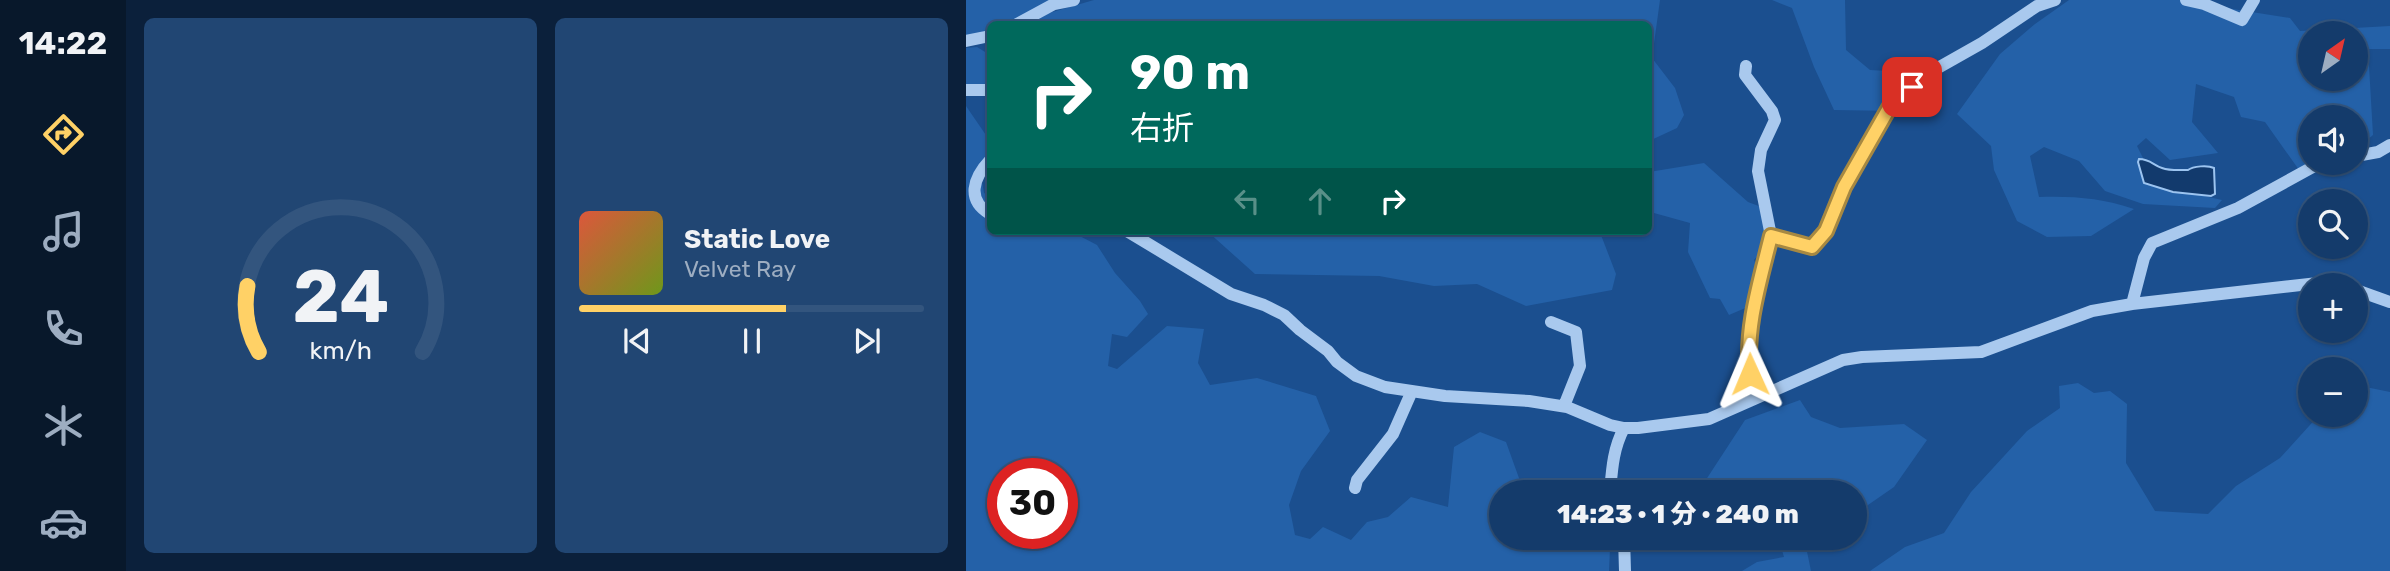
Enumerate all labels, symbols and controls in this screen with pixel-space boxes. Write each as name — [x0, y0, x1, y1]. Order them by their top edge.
north arrow — [2298, 21, 2368, 91]
map controls — [2298, 21, 2368, 427]
text: 14:22 — [19, 24, 107, 62]
text: 90 m — [1130, 43, 1250, 101]
icon: right — [1015, 49, 1106, 140]
pin — [1882, 57, 1942, 117]
icon: arrive — [1893, 68, 1931, 106]
button: sound — [2298, 105, 2368, 175]
text: 右折 — [1130, 109, 1194, 147]
icon: directions — [39, 110, 88, 159]
icon: left — [1228, 182, 1266, 220]
icon: ahead — [1301, 182, 1339, 220]
icon: right — [1374, 182, 1412, 220]
button: search — [2298, 189, 2368, 259]
icon: music — [39, 207, 88, 256]
text: Static Love — [684, 224, 830, 255]
text: 24 — [292, 254, 389, 340]
text: Velvet Ray — [684, 255, 796, 283]
button: + — [2298, 273, 2368, 343]
icon: phone — [39, 304, 88, 353]
icon: previous — [618, 322, 656, 360]
icon: pause — [733, 322, 771, 360]
icon: next — [848, 322, 886, 360]
text: km/h — [309, 335, 372, 364]
position arrow — [1713, 337, 1787, 411]
button: − — [2298, 357, 2368, 427]
icon: climate — [39, 401, 88, 450]
speed limit sign: 30 — [987, 458, 1078, 549]
icon: car — [39, 498, 88, 547]
text: 14:23 · 1 分 · 240 m — [1557, 499, 1799, 530]

